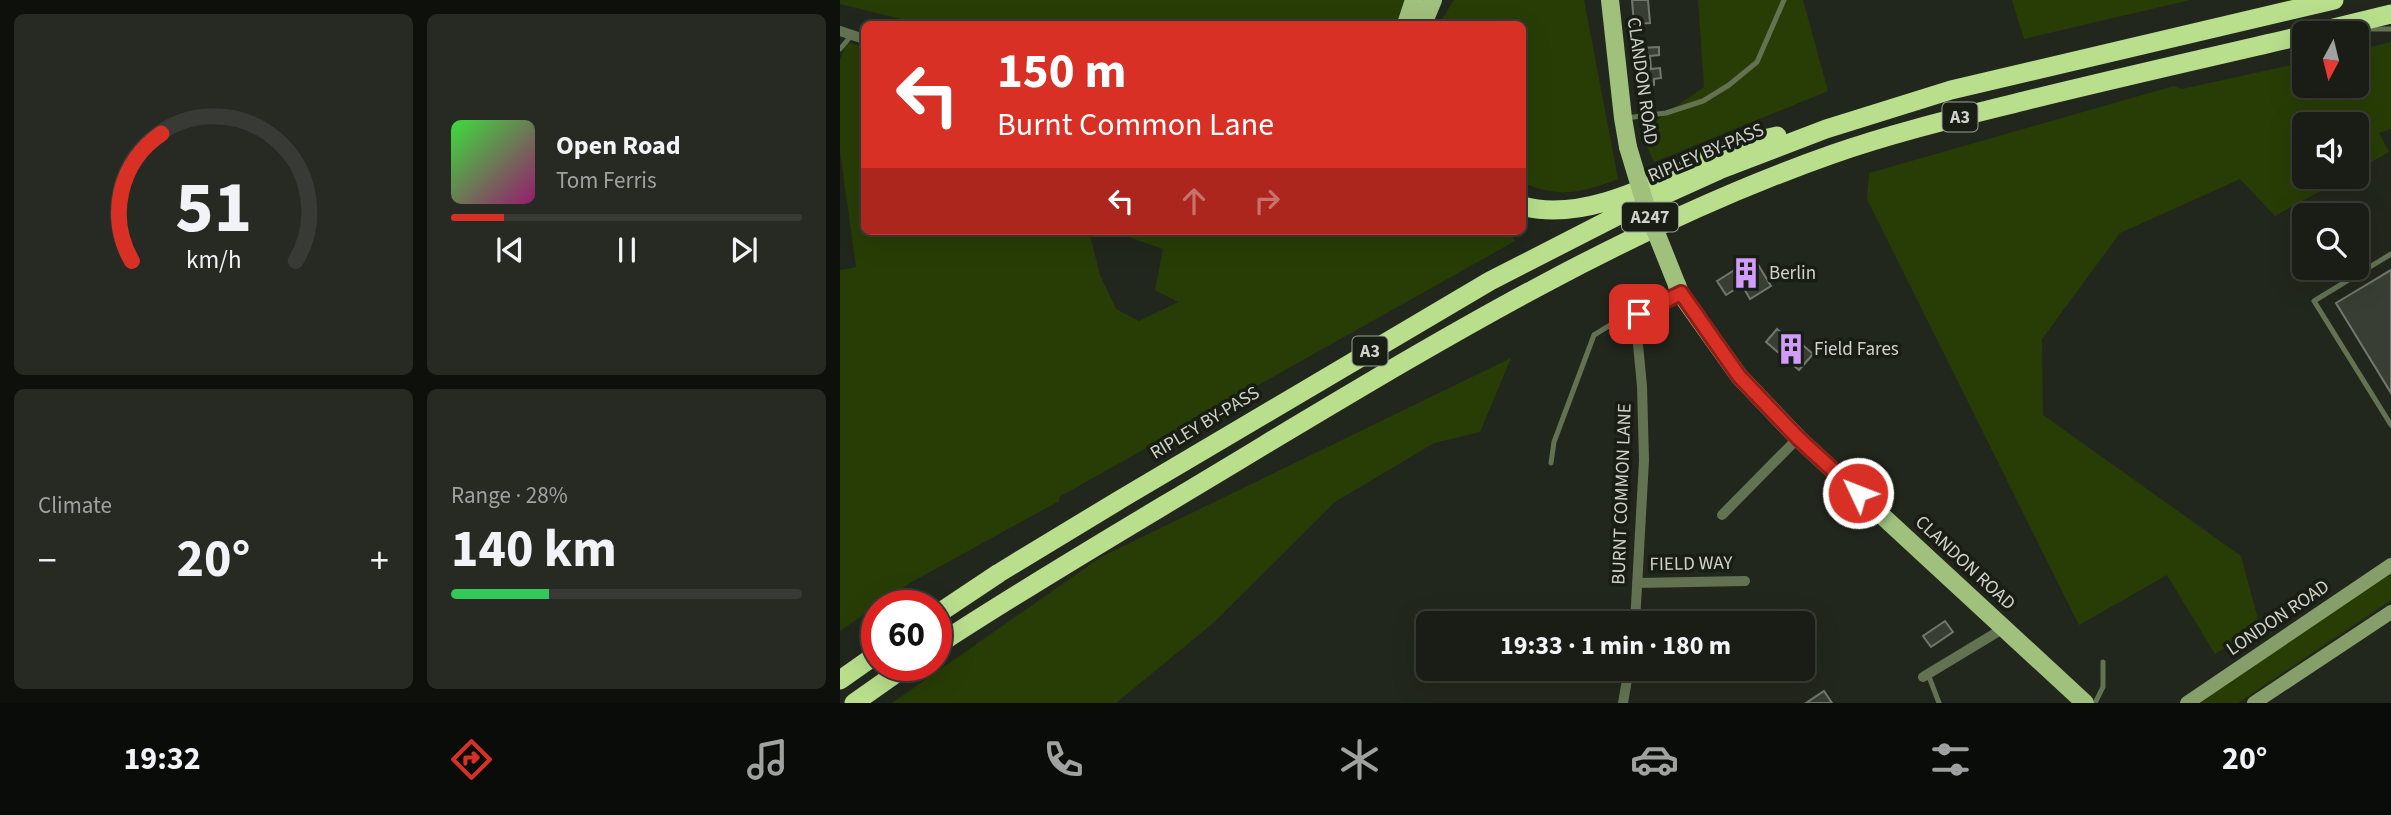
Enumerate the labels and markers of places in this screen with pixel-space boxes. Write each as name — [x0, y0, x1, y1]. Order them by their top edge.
building icon: Berlin — [1729, 256, 1763, 290]
place label: Berlin — [1769, 260, 1816, 287]
pin — [1609, 284, 1669, 344]
building icon: Field Fares — [1774, 332, 1808, 366]
place label: Field Fares — [1814, 336, 1899, 363]

